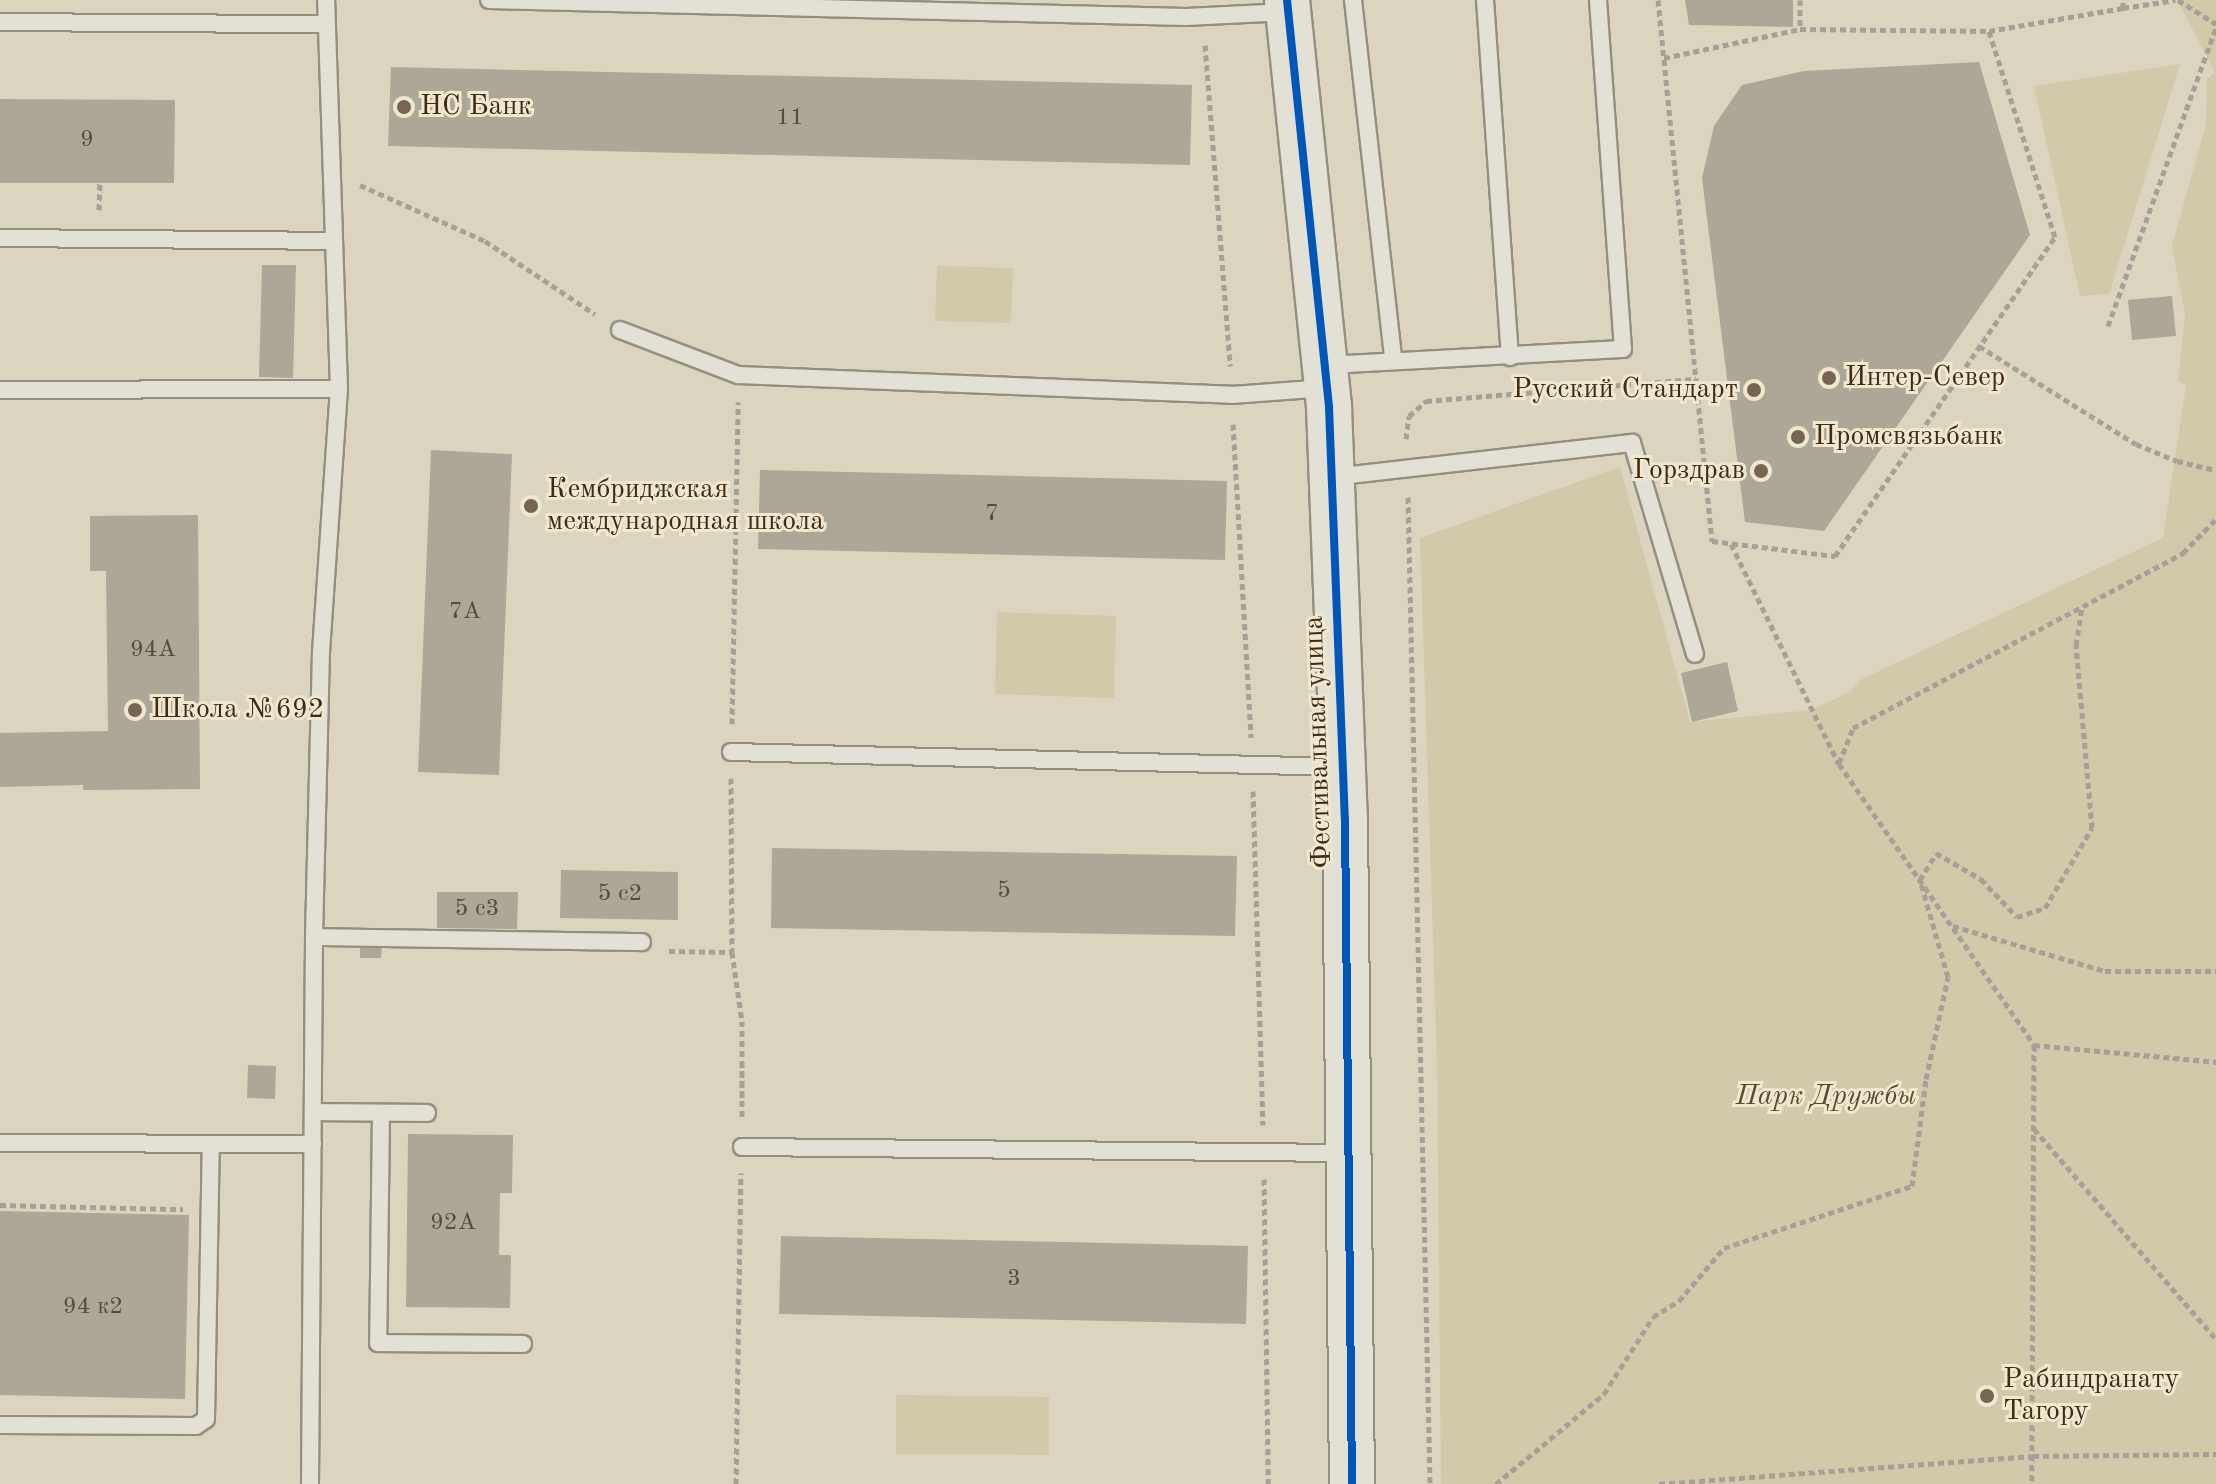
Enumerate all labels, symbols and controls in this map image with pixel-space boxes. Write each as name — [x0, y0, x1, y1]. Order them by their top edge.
place label: НС Банк — [420, 90, 532, 124]
marker: НС Банк — [395, 98, 413, 116]
house number: 11 — [776, 105, 804, 133]
house number: 9 — [80, 127, 94, 155]
place label: Интер-Север — [1845, 361, 2005, 395]
marker: Интер-Север — [1820, 369, 1838, 387]
place label: Русский Стандарт — [1513, 373, 1738, 407]
marker: Русский Стандарт — [1745, 381, 1763, 399]
place label: Промсвязьбанк — [1814, 420, 2003, 454]
marker: Промсвязьбанк — [1789, 428, 1807, 446]
place label: Горздрав — [1633, 454, 1745, 488]
marker: Горздрав — [1752, 462, 1770, 480]
place label: Кембриджская международная школа — [547, 473, 824, 539]
marker: Кембриджская международная школа — [522, 497, 540, 515]
house number: 7 — [985, 501, 999, 529]
house number: 7А — [449, 599, 481, 627]
street label: Фестивальная улица — [1298, 615, 1340, 869]
house number: 94А — [130, 637, 176, 665]
place label: Школа №692 — [151, 693, 324, 727]
marker: Школа №692 — [126, 701, 144, 719]
house number: 5 — [997, 878, 1011, 906]
house number: 5 с2 — [597, 881, 643, 909]
house number: 5 с3 — [454, 896, 500, 924]
park label: Парк Дружбы — [1736, 1080, 1916, 1114]
house number: 92А — [430, 1210, 476, 1238]
house number: 3 — [1007, 1266, 1021, 1294]
house number: 94 к2 — [63, 1294, 123, 1322]
place label: Рабиндранату Тагору — [2003, 1363, 2179, 1429]
marker: Рабиндранату Тагору — [1978, 1387, 1996, 1405]

